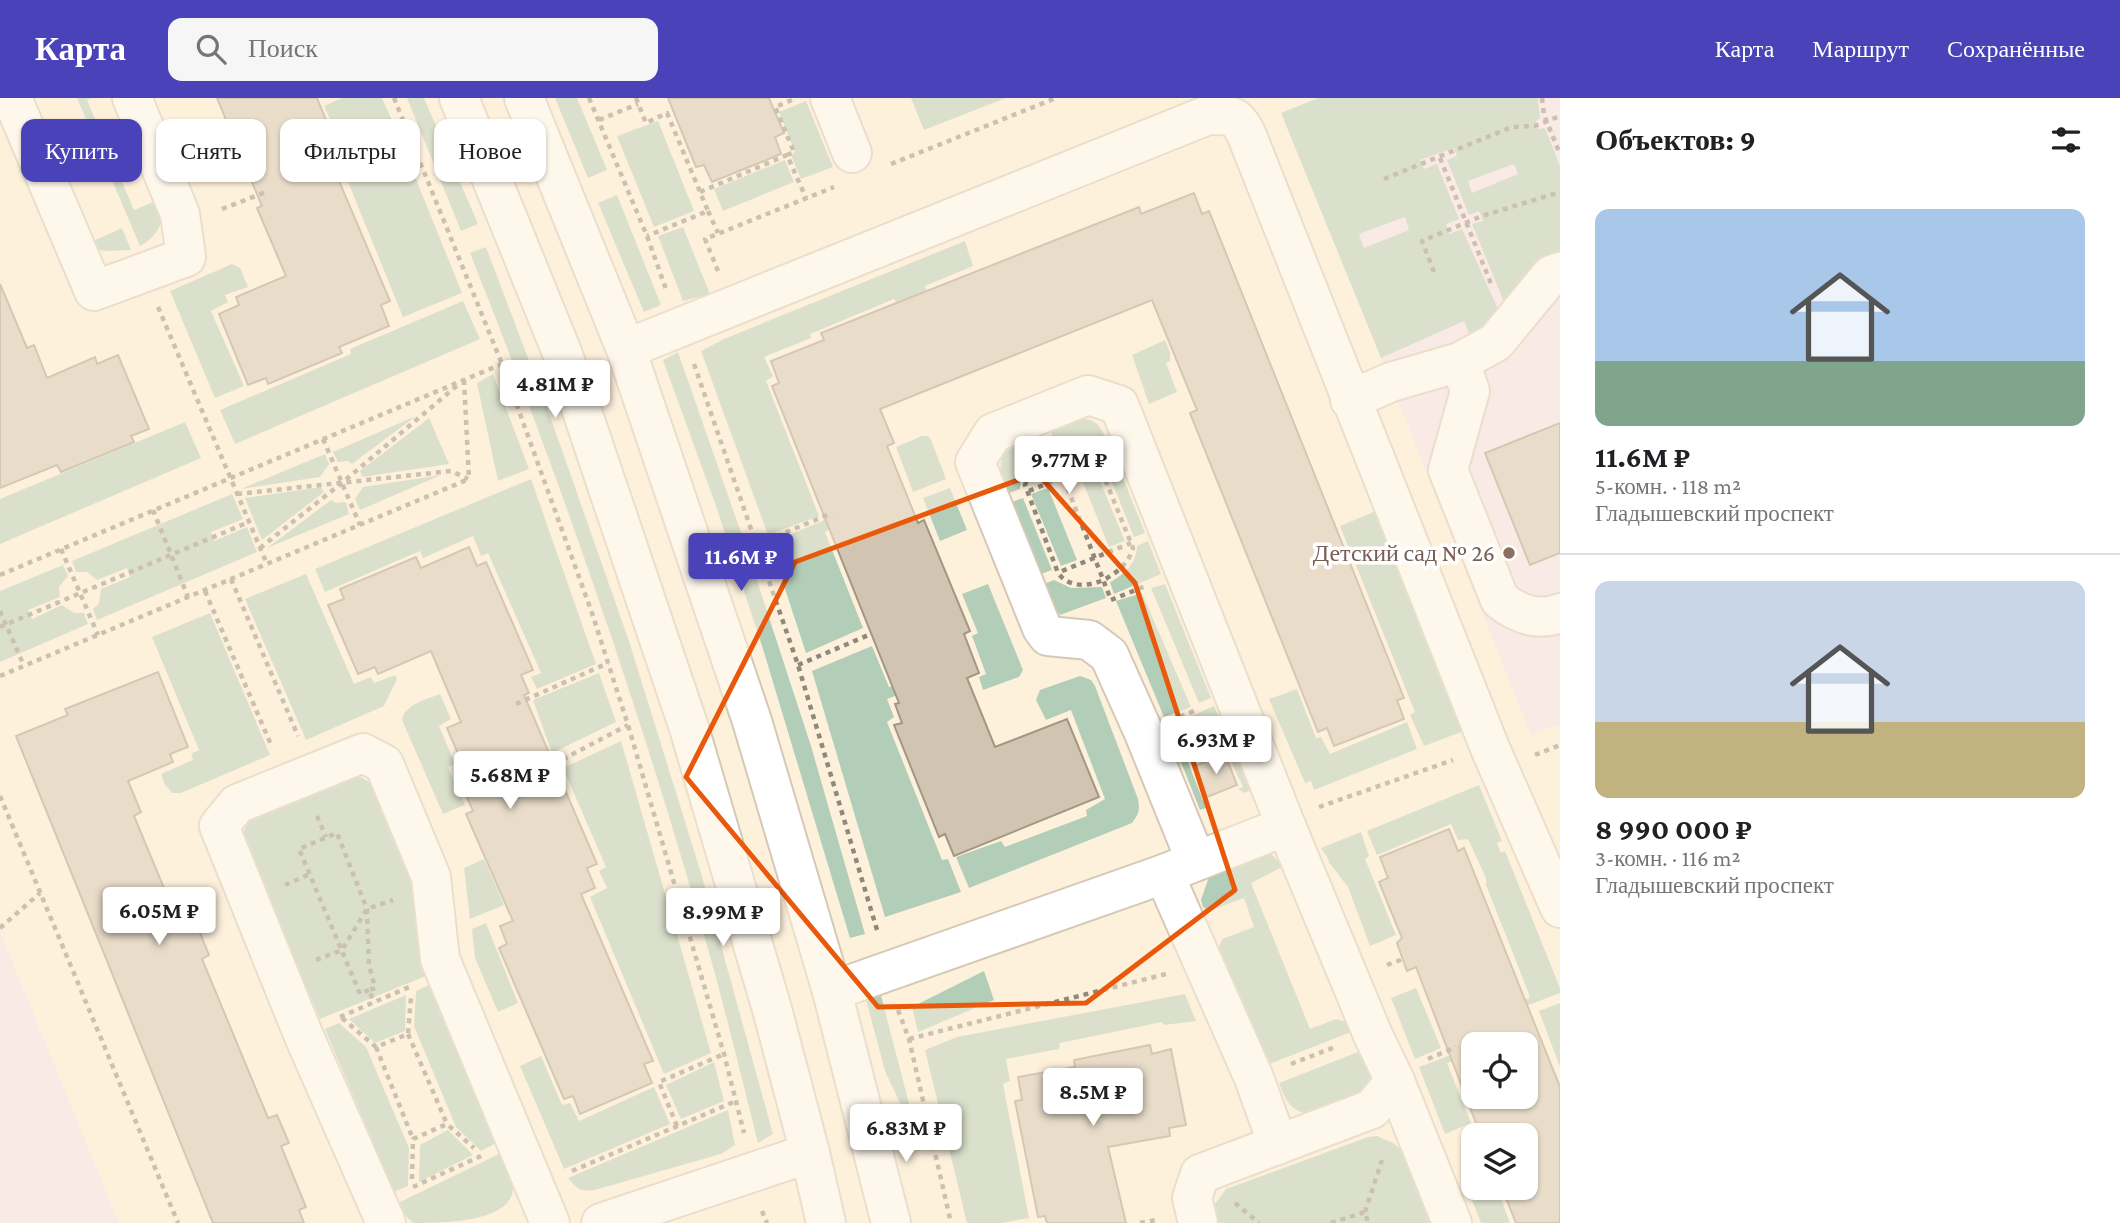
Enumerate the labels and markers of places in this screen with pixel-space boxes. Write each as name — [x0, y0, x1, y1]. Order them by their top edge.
pin: 4.81M ₽ — [490, 360, 620, 420]
pin: 9.77M ₽ — [1004, 436, 1134, 496]
pin: 11.6M ₽ — [676, 533, 806, 593]
place label: Детский сад № 26 — [1313, 539, 1495, 566]
marker: Детский сад № 26 — [1501, 545, 1517, 561]
pin: 6.93M ₽ — [1151, 716, 1281, 776]
pin: 5.68M ₽ — [445, 752, 575, 811]
pin: 6.05M ₽ — [94, 888, 224, 947]
pin: 8.99M ₽ — [658, 888, 788, 948]
pin: 8.5M ₽ — [1036, 1068, 1150, 1128]
pin: 6.83M ₽ — [841, 1104, 971, 1164]

